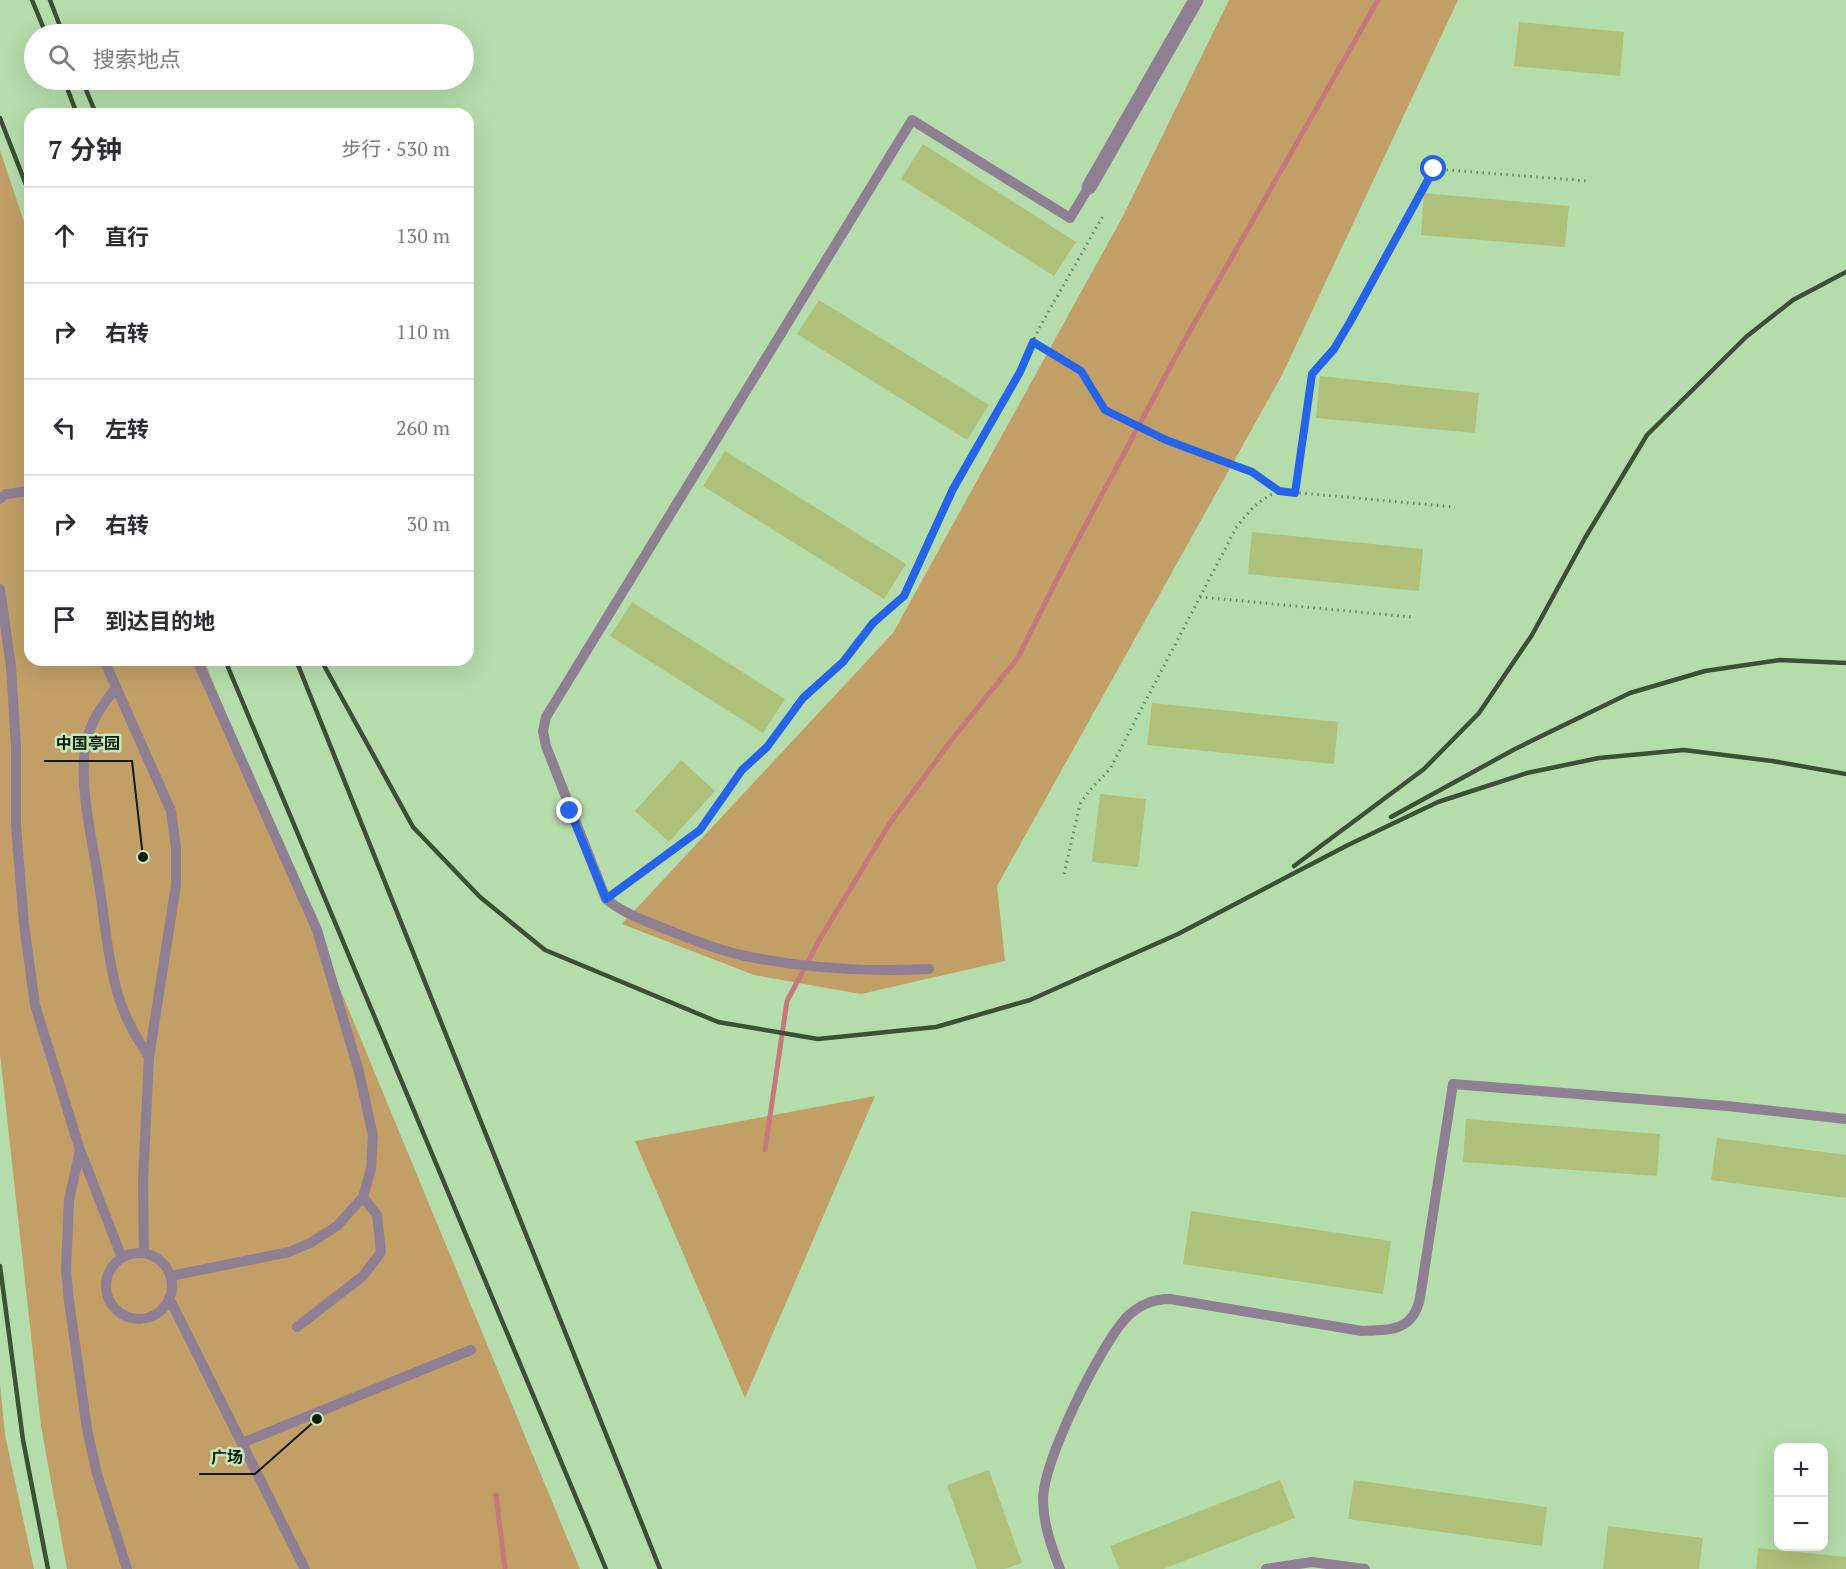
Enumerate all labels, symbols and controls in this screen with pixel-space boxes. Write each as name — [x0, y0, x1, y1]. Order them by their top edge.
search box — [24, 24, 474, 90]
icon: search — [45, 41, 78, 74]
text: 搜索地点 — [93, 44, 181, 73]
text: 7 分钟 — [48, 132, 122, 166]
text: 步行 · 530 m — [341, 135, 450, 162]
route start — [1420, 155, 1446, 181]
icon: ahead — [48, 219, 81, 252]
text: 直行 — [105, 222, 149, 251]
text: 130 m — [396, 222, 450, 249]
icon: right — [48, 315, 81, 348]
text: 右转 — [105, 318, 149, 347]
text: 110 m — [396, 318, 450, 345]
icon: left — [48, 411, 81, 444]
text: 左转 — [105, 414, 149, 443]
text: 260 m — [396, 414, 450, 441]
icon: right — [48, 507, 81, 540]
text: 右转 — [105, 510, 149, 539]
text: 30 m — [407, 510, 450, 537]
icon: arrive — [48, 603, 81, 636]
text: 到达目的地 — [105, 606, 215, 635]
callout: 中国亭园 — [44, 727, 132, 761]
text: 中国亭园 — [56, 732, 120, 754]
route end — [556, 797, 582, 823]
callout: 广场 — [199, 1440, 255, 1474]
map controls — [1774, 1443, 1828, 1551]
button: + — [1774, 1443, 1828, 1497]
text: 广场 — [211, 1446, 243, 1468]
button: − — [1774, 1497, 1828, 1551]

